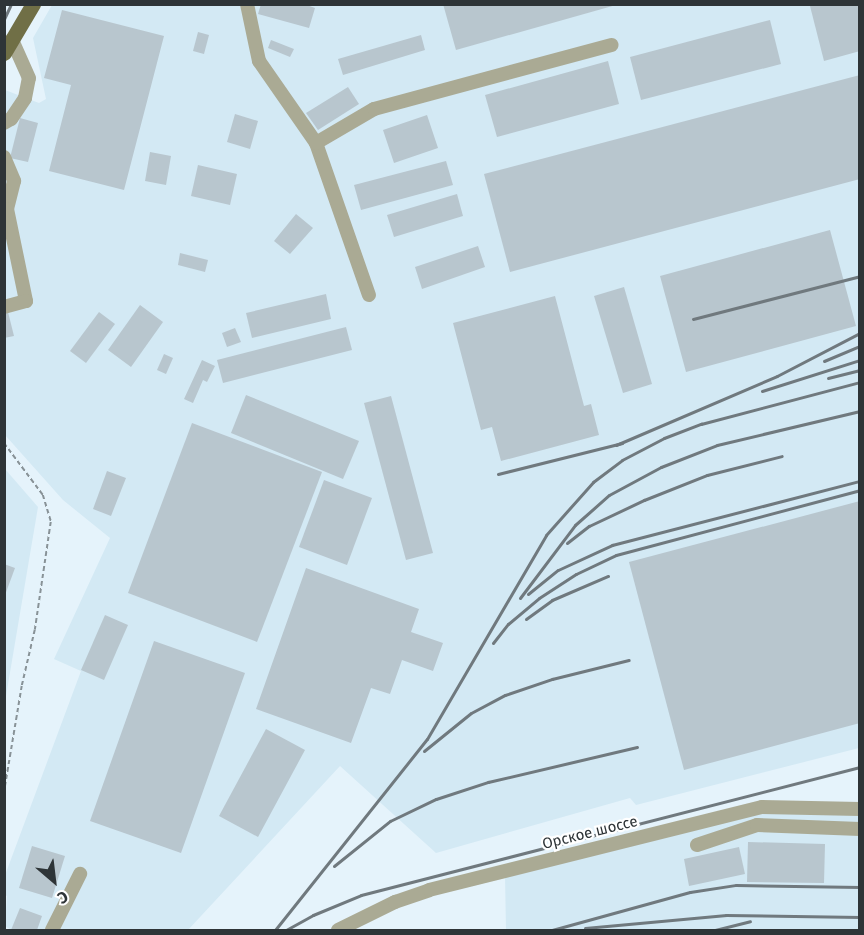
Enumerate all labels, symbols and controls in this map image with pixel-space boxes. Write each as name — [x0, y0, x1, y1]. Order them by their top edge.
street label: Орское шоссе — [540, 812, 640, 854]
north arrow — [24, 851, 84, 911]
text: С — [54, 887, 71, 908]

